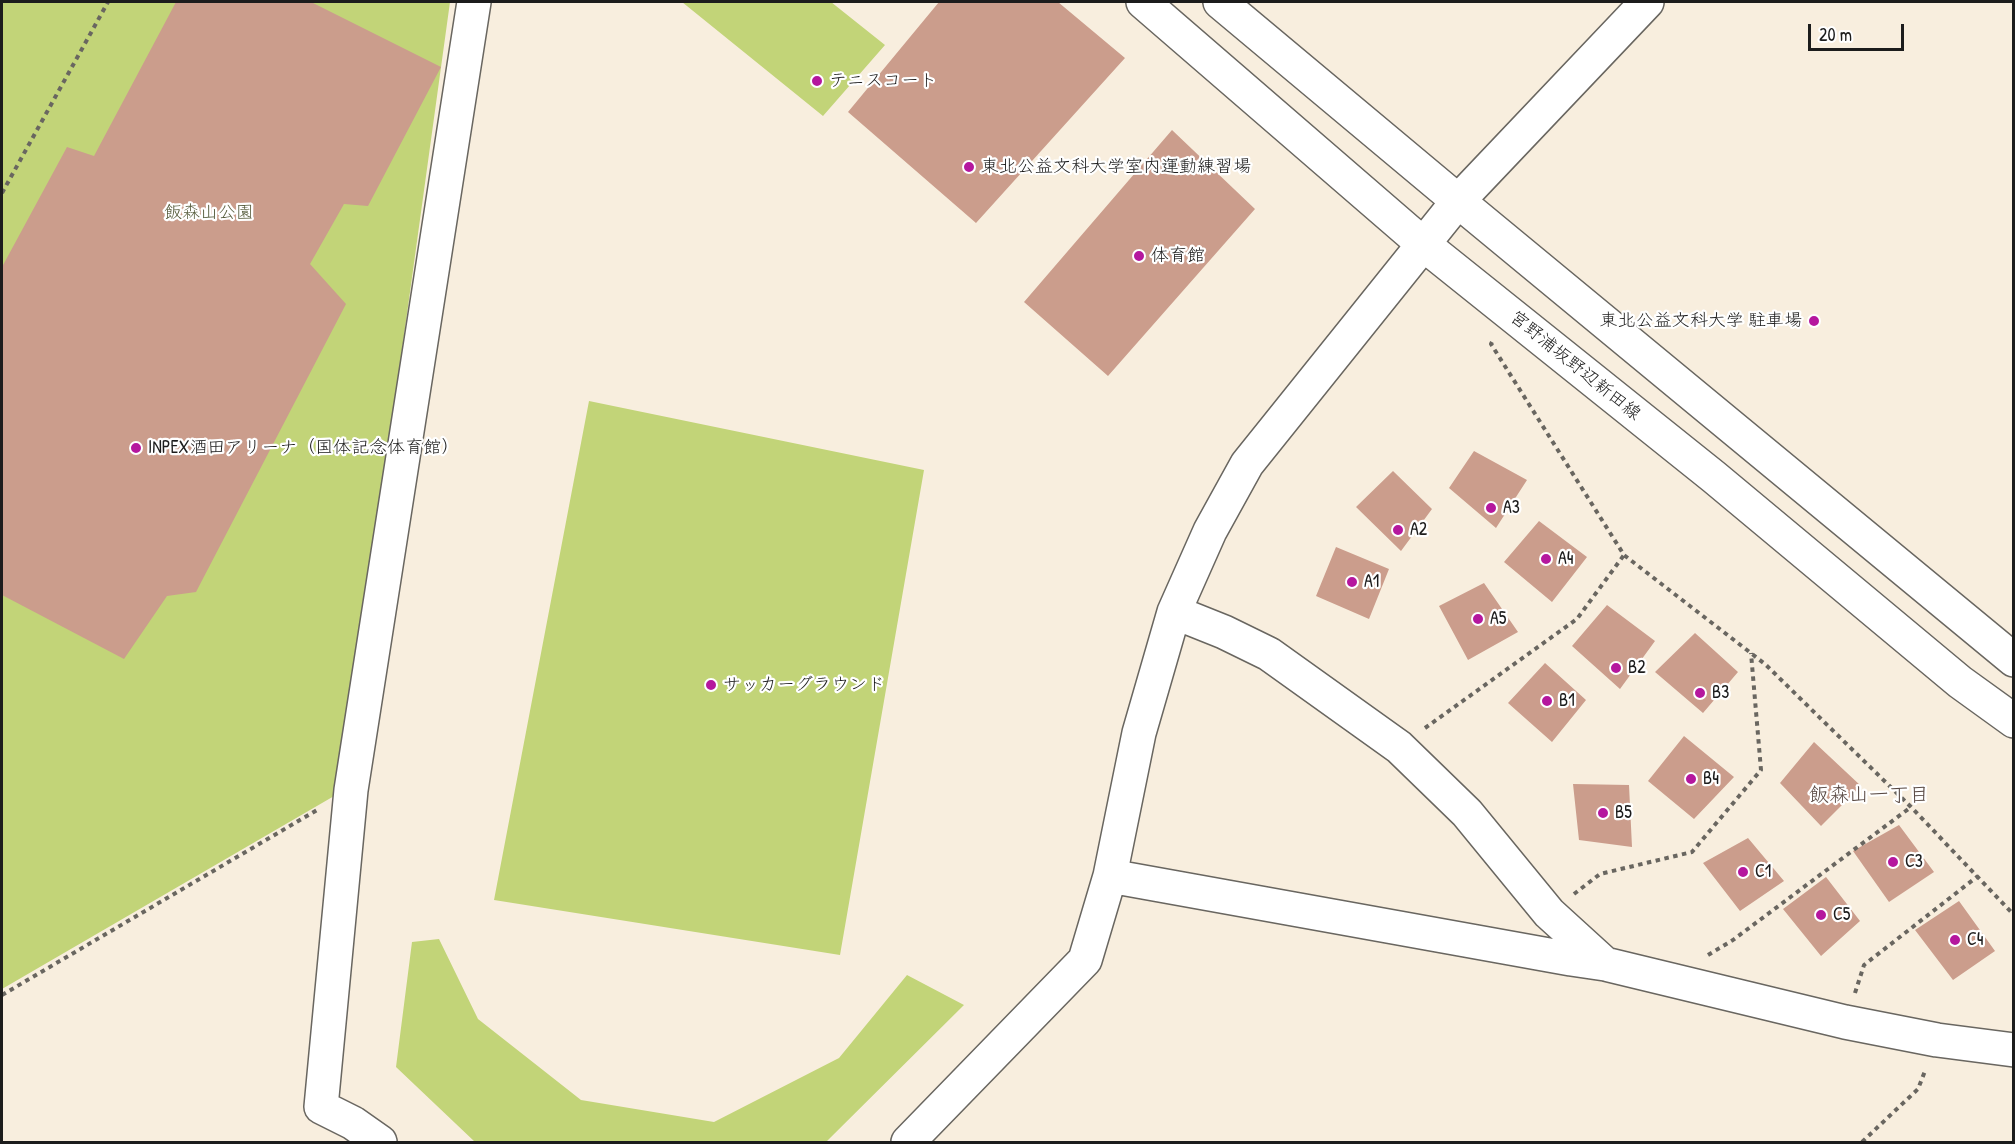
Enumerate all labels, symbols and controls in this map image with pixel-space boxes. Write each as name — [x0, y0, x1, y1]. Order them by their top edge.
scale bar — [1811, 12, 1907, 50]
text: 20 m — [1819, 22, 1852, 47]
place label: テニスコート — [829, 70, 937, 92]
marker: テニスコート — [810, 74, 824, 88]
place label: 東北公益文科大学室内運動練習場 — [981, 156, 1251, 178]
marker: 東北公益文科大学室内運動練習場 — [962, 160, 976, 174]
park label: 飯森山公園 — [164, 202, 254, 224]
place label: 体育館 — [1151, 245, 1205, 267]
marker: 体育館 — [1132, 249, 1146, 263]
street label: 宮野浦坂野辺新田線 — [1505, 307, 1645, 425]
place label: 東北公益文科大学 駐車場 — [1600, 310, 1802, 332]
marker: 東北公益文科大学 駐車場 — [1807, 314, 1821, 328]
place label: INPEX酒田アリーナ（国体記念体育館） — [148, 437, 459, 459]
marker: INPEX酒田アリーナ（国体記念体育館） — [129, 441, 143, 455]
place label: A3 — [1503, 497, 1520, 519]
marker: A3 — [1484, 501, 1498, 515]
place label: A2 — [1410, 519, 1427, 541]
marker: A2 — [1391, 523, 1405, 537]
place label: A4 — [1558, 548, 1574, 570]
marker: A4 — [1539, 552, 1553, 566]
place label: A1 — [1364, 571, 1379, 593]
marker: A1 — [1345, 575, 1359, 589]
place label: A5 — [1490, 608, 1506, 630]
marker: A5 — [1471, 612, 1485, 626]
place label: B2 — [1628, 657, 1646, 679]
marker: B2 — [1609, 661, 1623, 675]
place label: サッカーグラウンド — [723, 674, 885, 696]
marker: サッカーグラウンド — [704, 678, 718, 692]
place label: B3 — [1712, 682, 1729, 704]
marker: B3 — [1693, 686, 1707, 700]
place label: B1 — [1559, 690, 1575, 712]
marker: B1 — [1540, 694, 1554, 708]
place label: B4 — [1703, 768, 1719, 790]
marker: B4 — [1684, 772, 1698, 786]
district label: 飯森山一丁目 — [1809, 784, 1929, 808]
place label: B5 — [1615, 802, 1632, 824]
marker: B5 — [1596, 806, 1610, 820]
place label: C3 — [1905, 851, 1923, 873]
marker: C3 — [1886, 855, 1900, 869]
place label: C1 — [1755, 861, 1771, 883]
marker: C1 — [1736, 865, 1750, 879]
place label: C5 — [1833, 904, 1850, 926]
marker: C5 — [1814, 908, 1828, 922]
place label: C4 — [1967, 929, 1984, 951]
marker: C4 — [1948, 933, 1962, 947]

